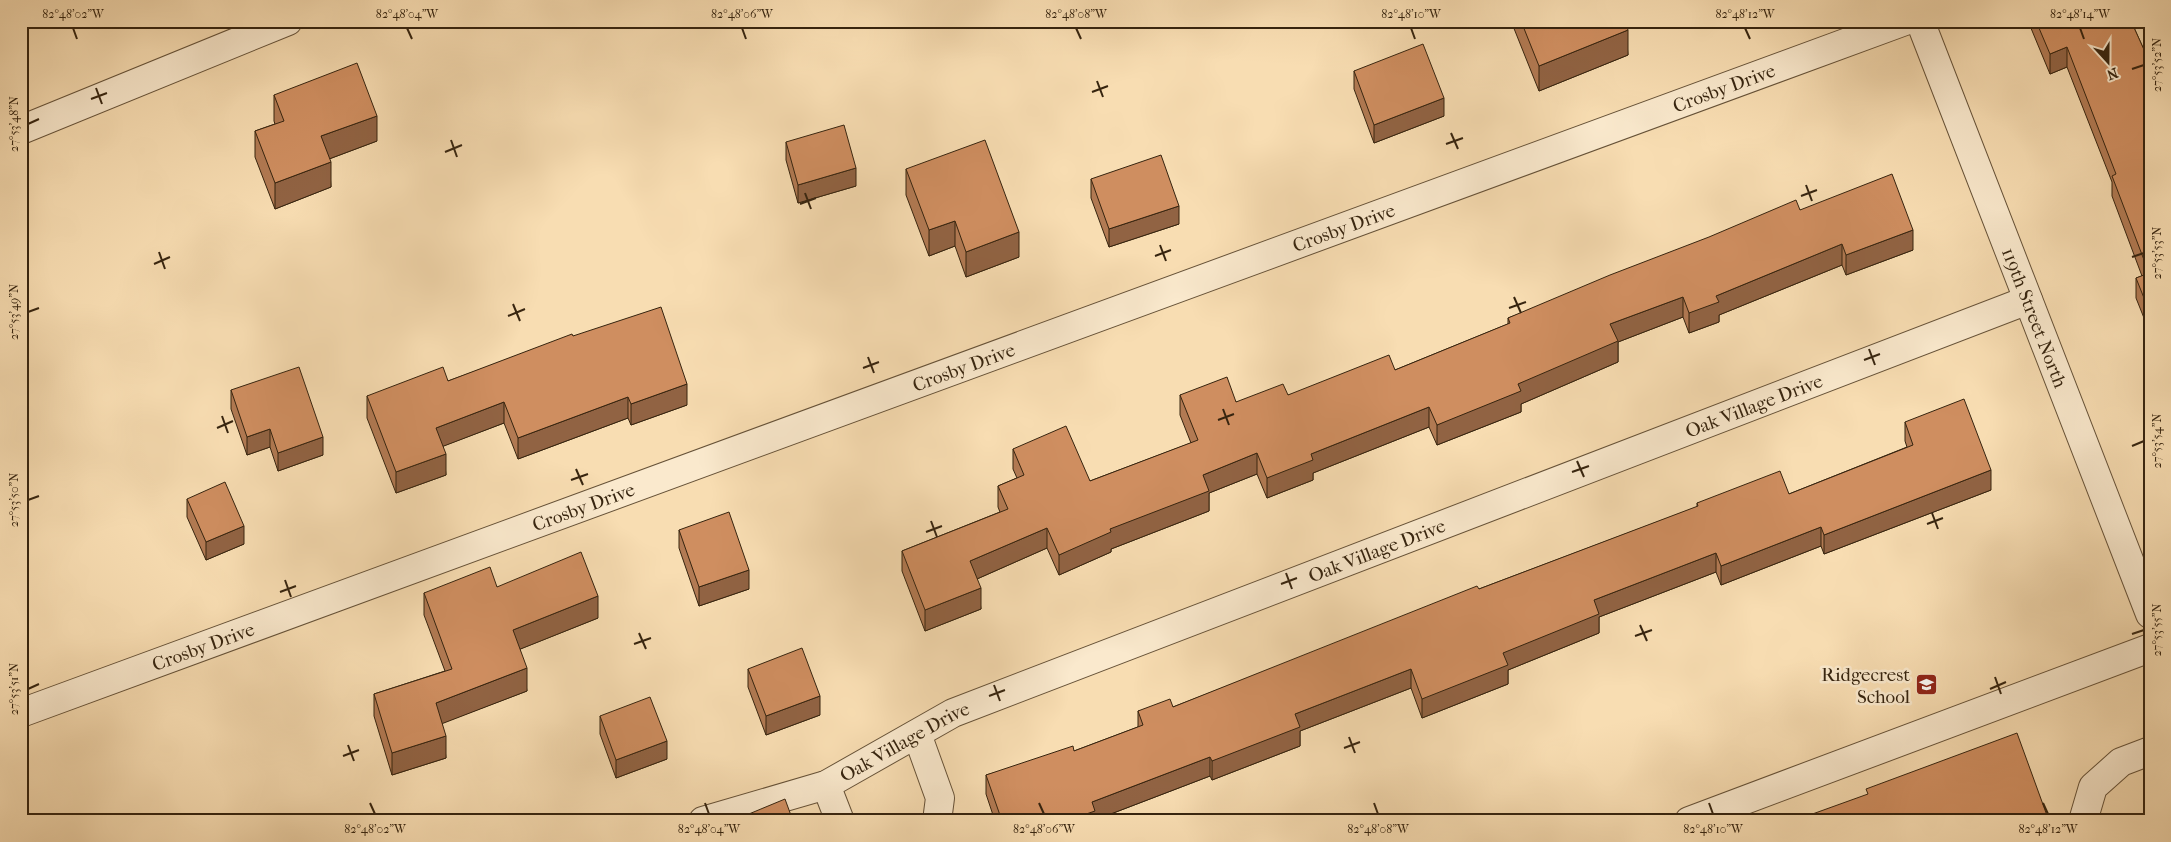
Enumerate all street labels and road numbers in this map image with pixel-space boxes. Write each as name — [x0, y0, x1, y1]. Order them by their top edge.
street label: Crosby Drive — [1670, 60, 1778, 117]
street label: Crosby Drive — [1290, 199, 1398, 257]
street label: 119th Street North — [1997, 245, 2071, 391]
street label: Crosby Drive — [910, 339, 1018, 397]
street label: Oak Village Drive — [1682, 370, 1826, 443]
street label: Crosby Drive — [529, 479, 638, 536]
street label: Oak Village Drive — [1305, 515, 1449, 587]
street label: Crosby Drive — [149, 618, 258, 676]
street label: Oak Village Drive — [836, 698, 973, 787]

